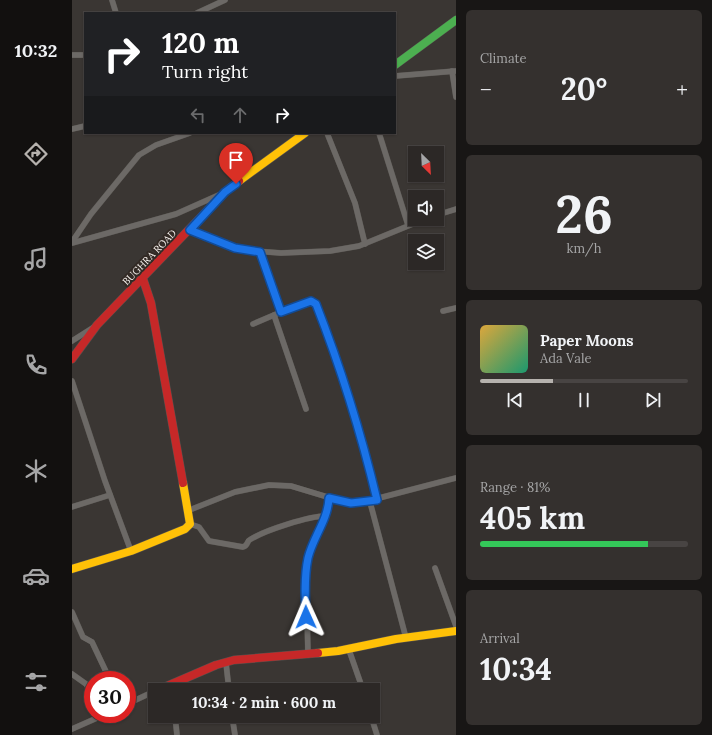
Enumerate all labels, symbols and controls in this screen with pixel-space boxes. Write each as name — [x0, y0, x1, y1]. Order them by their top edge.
text: 120 m — [162, 25, 239, 61]
icon: right — [96, 28, 148, 80]
text: 10:32 — [15, 39, 57, 62]
text: Climate — [480, 50, 527, 67]
text: Turn right — [162, 60, 248, 83]
text: 20° — [561, 70, 607, 108]
text: − — [480, 75, 492, 103]
text: + — [676, 75, 688, 103]
icon: left — [187, 104, 209, 126]
icon: ahead — [229, 104, 251, 126]
icon: right — [271, 104, 293, 126]
icon: directions — [22, 140, 50, 168]
pin — [219, 143, 253, 184]
north arrow — [408, 146, 444, 182]
map controls — [408, 146, 444, 270]
icon: arrive — [225, 149, 247, 171]
text: 26 — [555, 181, 613, 247]
button: sound — [408, 190, 444, 226]
street label: BUGHRA ROAD — [120, 227, 179, 288]
button: layers — [408, 234, 444, 270]
text: km/h — [566, 240, 602, 257]
icon: music — [22, 245, 50, 273]
text: Paper Moons — [540, 331, 634, 350]
text: Ada Vale — [540, 350, 592, 367]
icon: phone — [22, 351, 50, 379]
icon: previous — [504, 389, 526, 411]
icon: pause — [573, 389, 595, 411]
icon: next — [642, 389, 664, 411]
icon: climate — [22, 457, 50, 485]
text: Range · 81% — [480, 479, 550, 496]
text: 405 km — [480, 499, 585, 537]
icon: car — [22, 562, 50, 590]
position arrow — [285, 596, 327, 638]
text: Arrival — [480, 630, 520, 647]
text: 10:34 — [480, 650, 552, 688]
icon: filters — [22, 668, 50, 696]
speed limit sign: 30 — [84, 671, 136, 723]
text: 10:34 · 2 min · 600 m — [192, 693, 336, 712]

